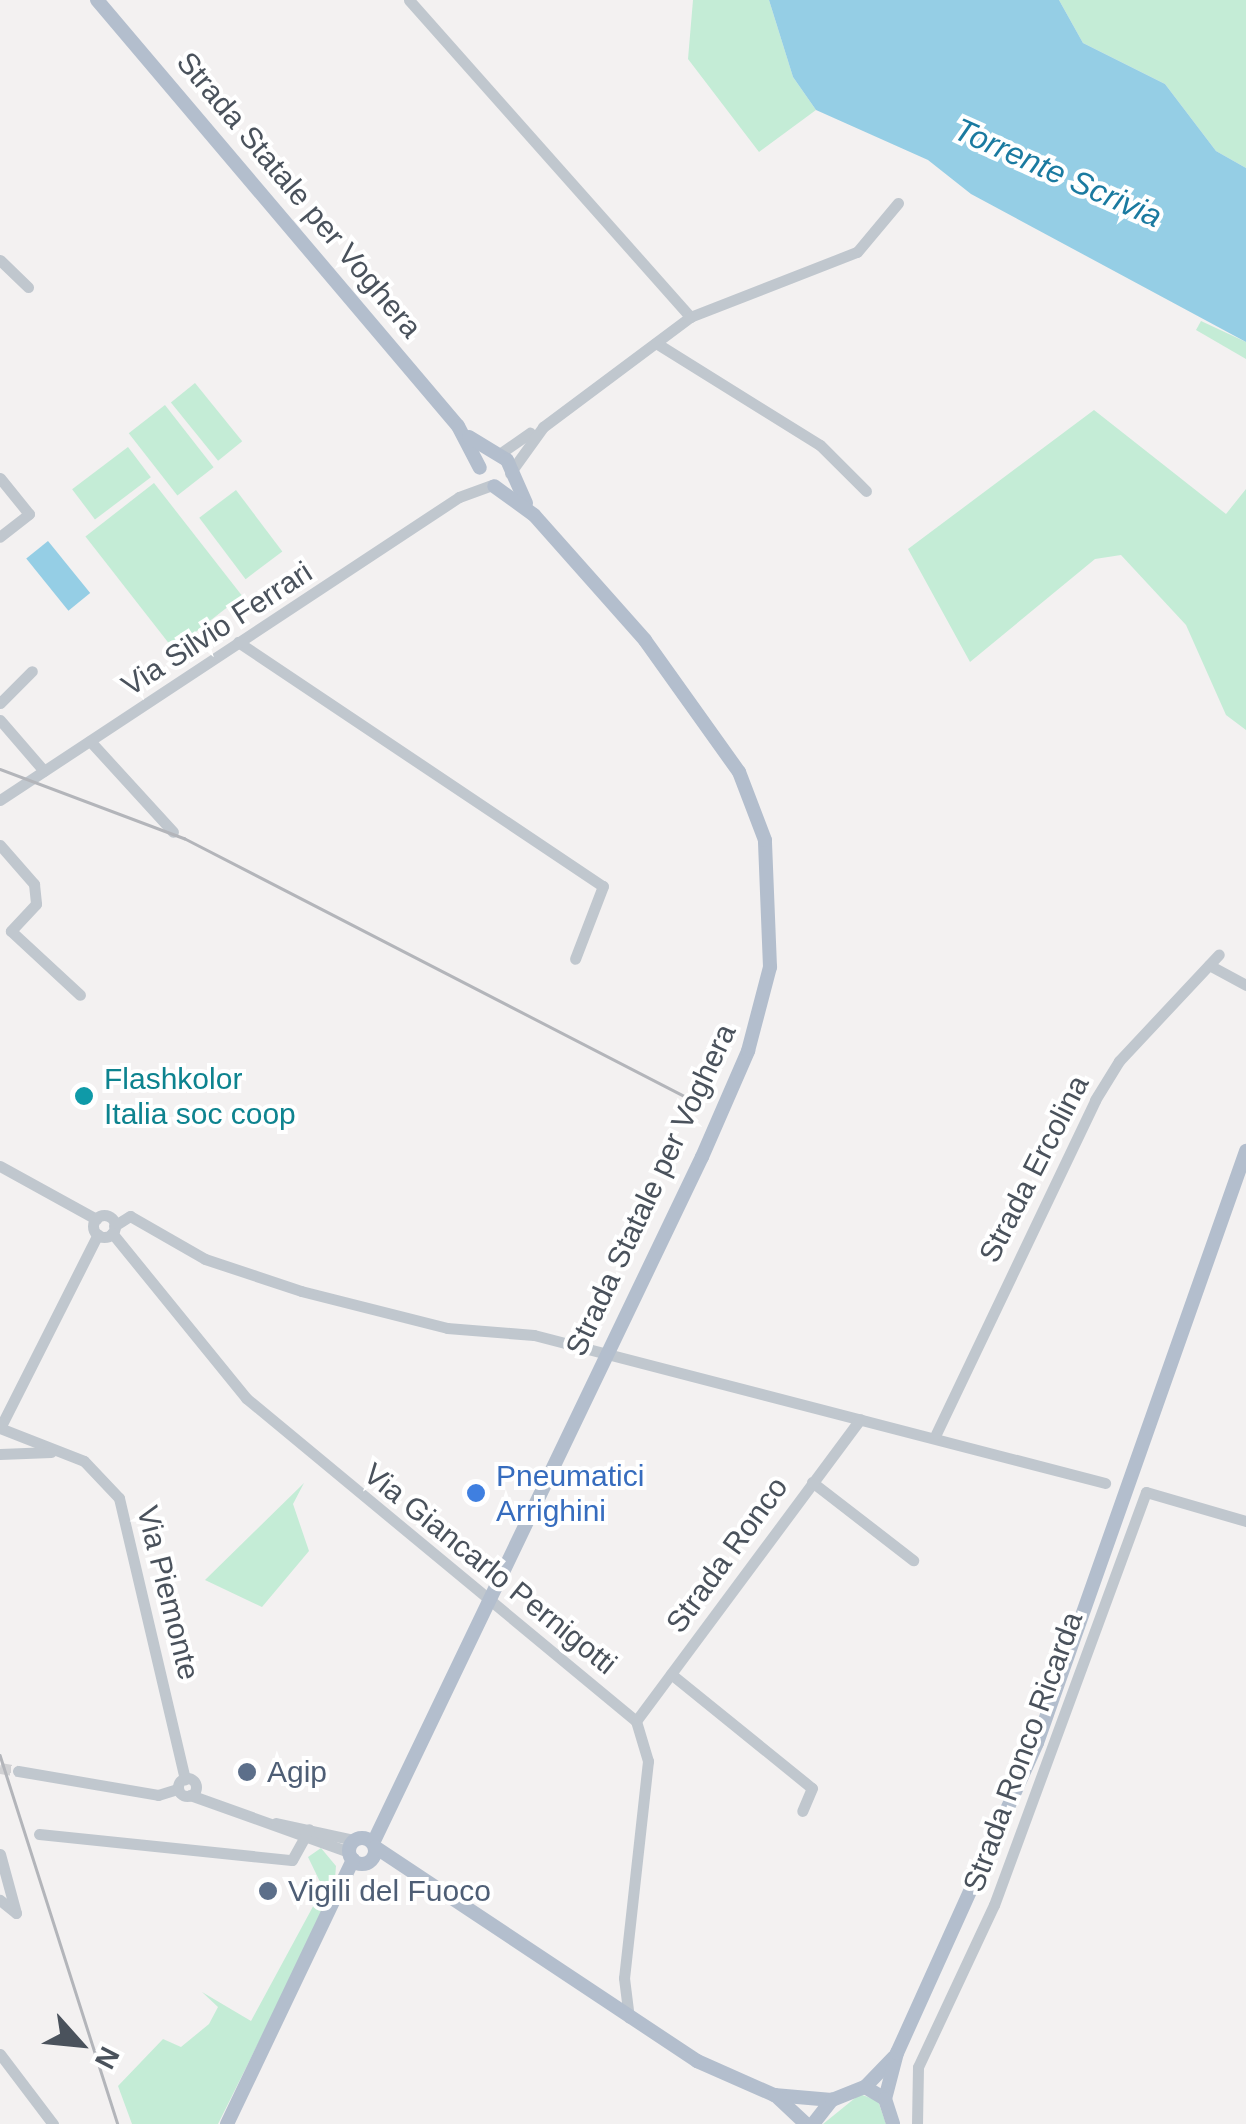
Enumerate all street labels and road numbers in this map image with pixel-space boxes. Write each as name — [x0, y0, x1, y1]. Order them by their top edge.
street label: Strada Statale per Voghera — [169, 45, 429, 345]
street label: Via Silvio Ferrari — [115, 554, 319, 704]
street label: Strada Statale per Voghera — [558, 1018, 744, 1362]
street label: Strada Ercolina — [971, 1069, 1097, 1269]
street label: Via Giancarlo Pernigotti — [356, 1456, 624, 1682]
street label: Strada Ronco — [659, 1470, 795, 1640]
street label: Via Piemonte — [129, 1502, 207, 1684]
street label: Strada Ronco Ricarda — [956, 1607, 1090, 1897]

